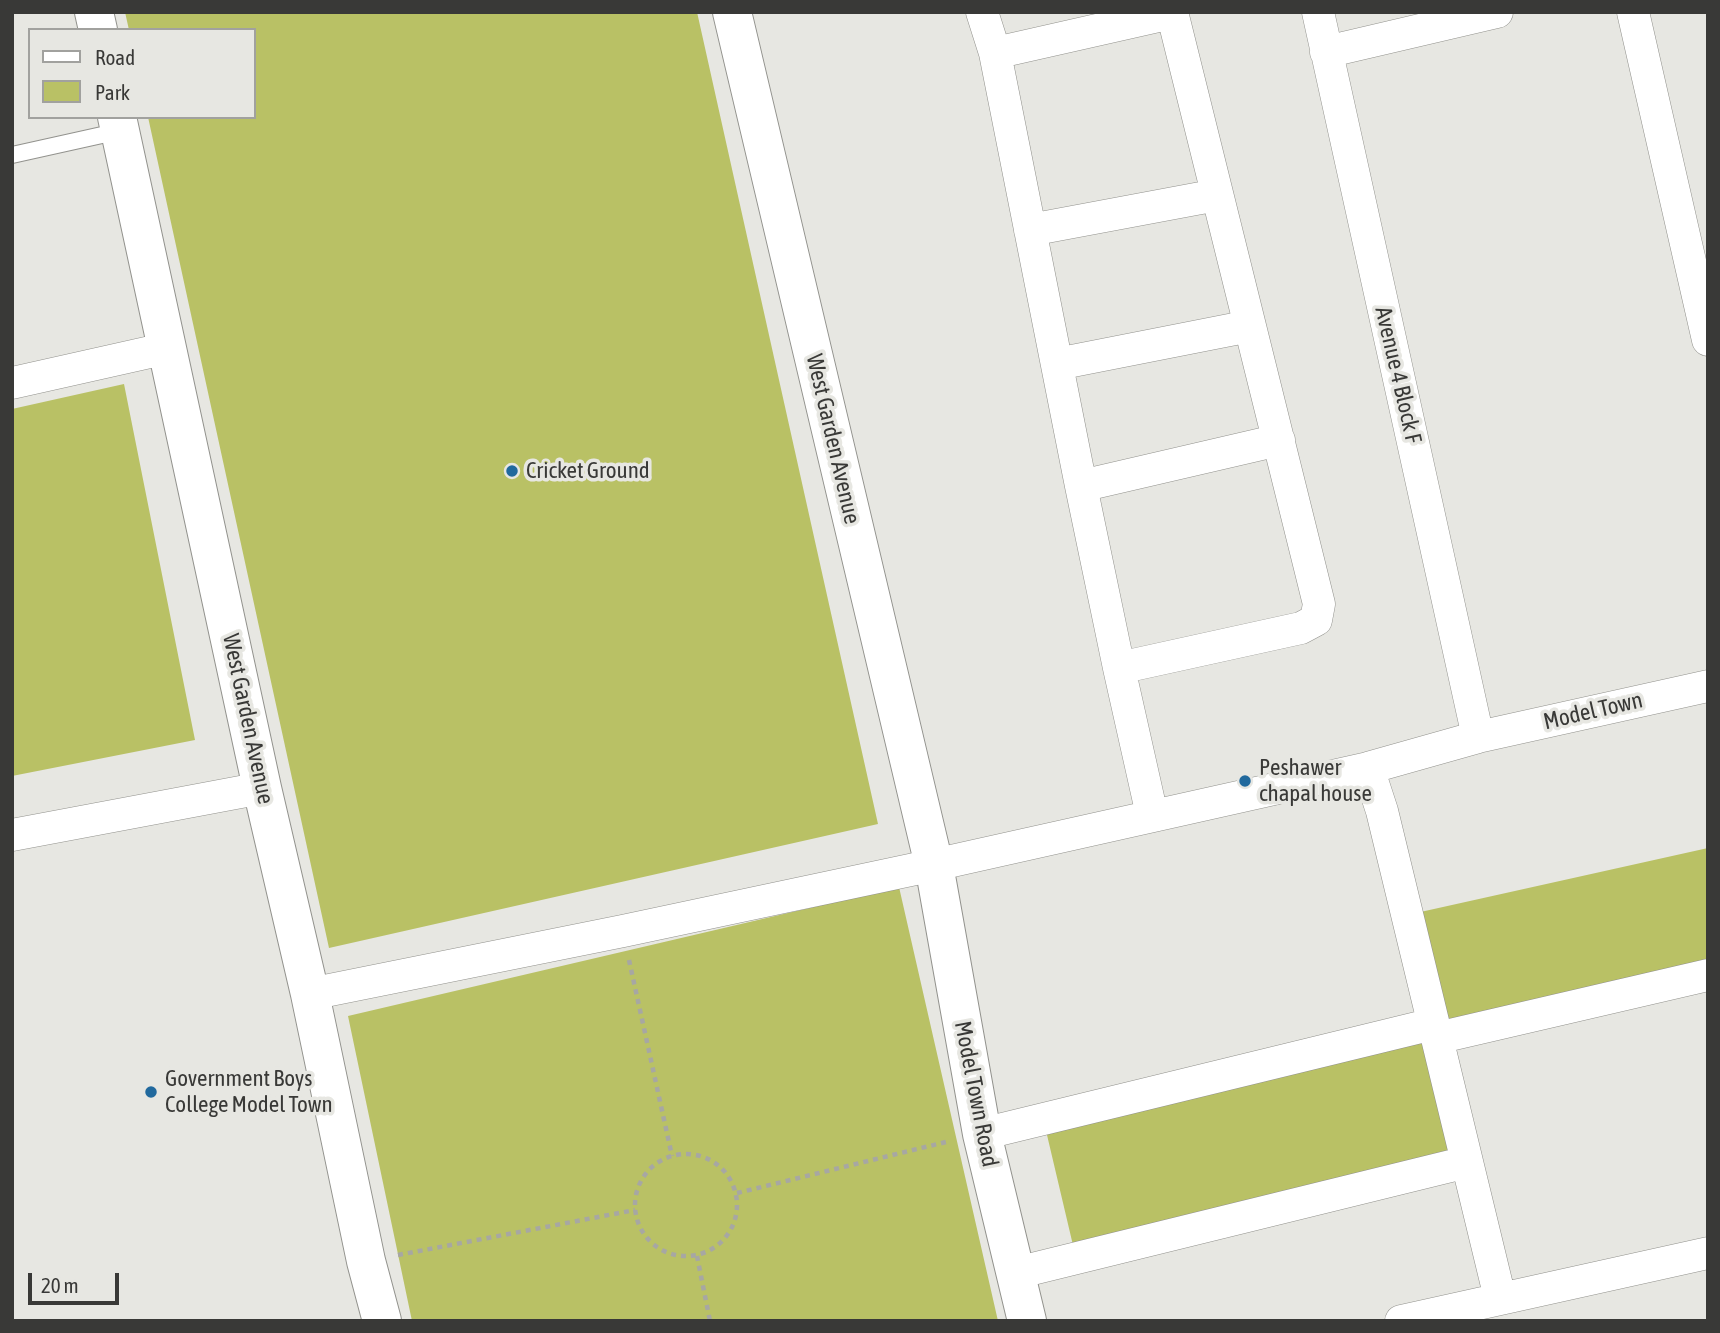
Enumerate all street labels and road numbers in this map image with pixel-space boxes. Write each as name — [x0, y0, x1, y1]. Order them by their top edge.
street label: Avenue 4 Block F — [1369, 304, 1427, 446]
street label: West Garden Avenue — [800, 351, 866, 527]
street label: West Garden Avenue — [216, 631, 280, 807]
street label: Model Town — [1541, 686, 1645, 736]
street label: Model Town Road — [948, 1019, 1004, 1169]

